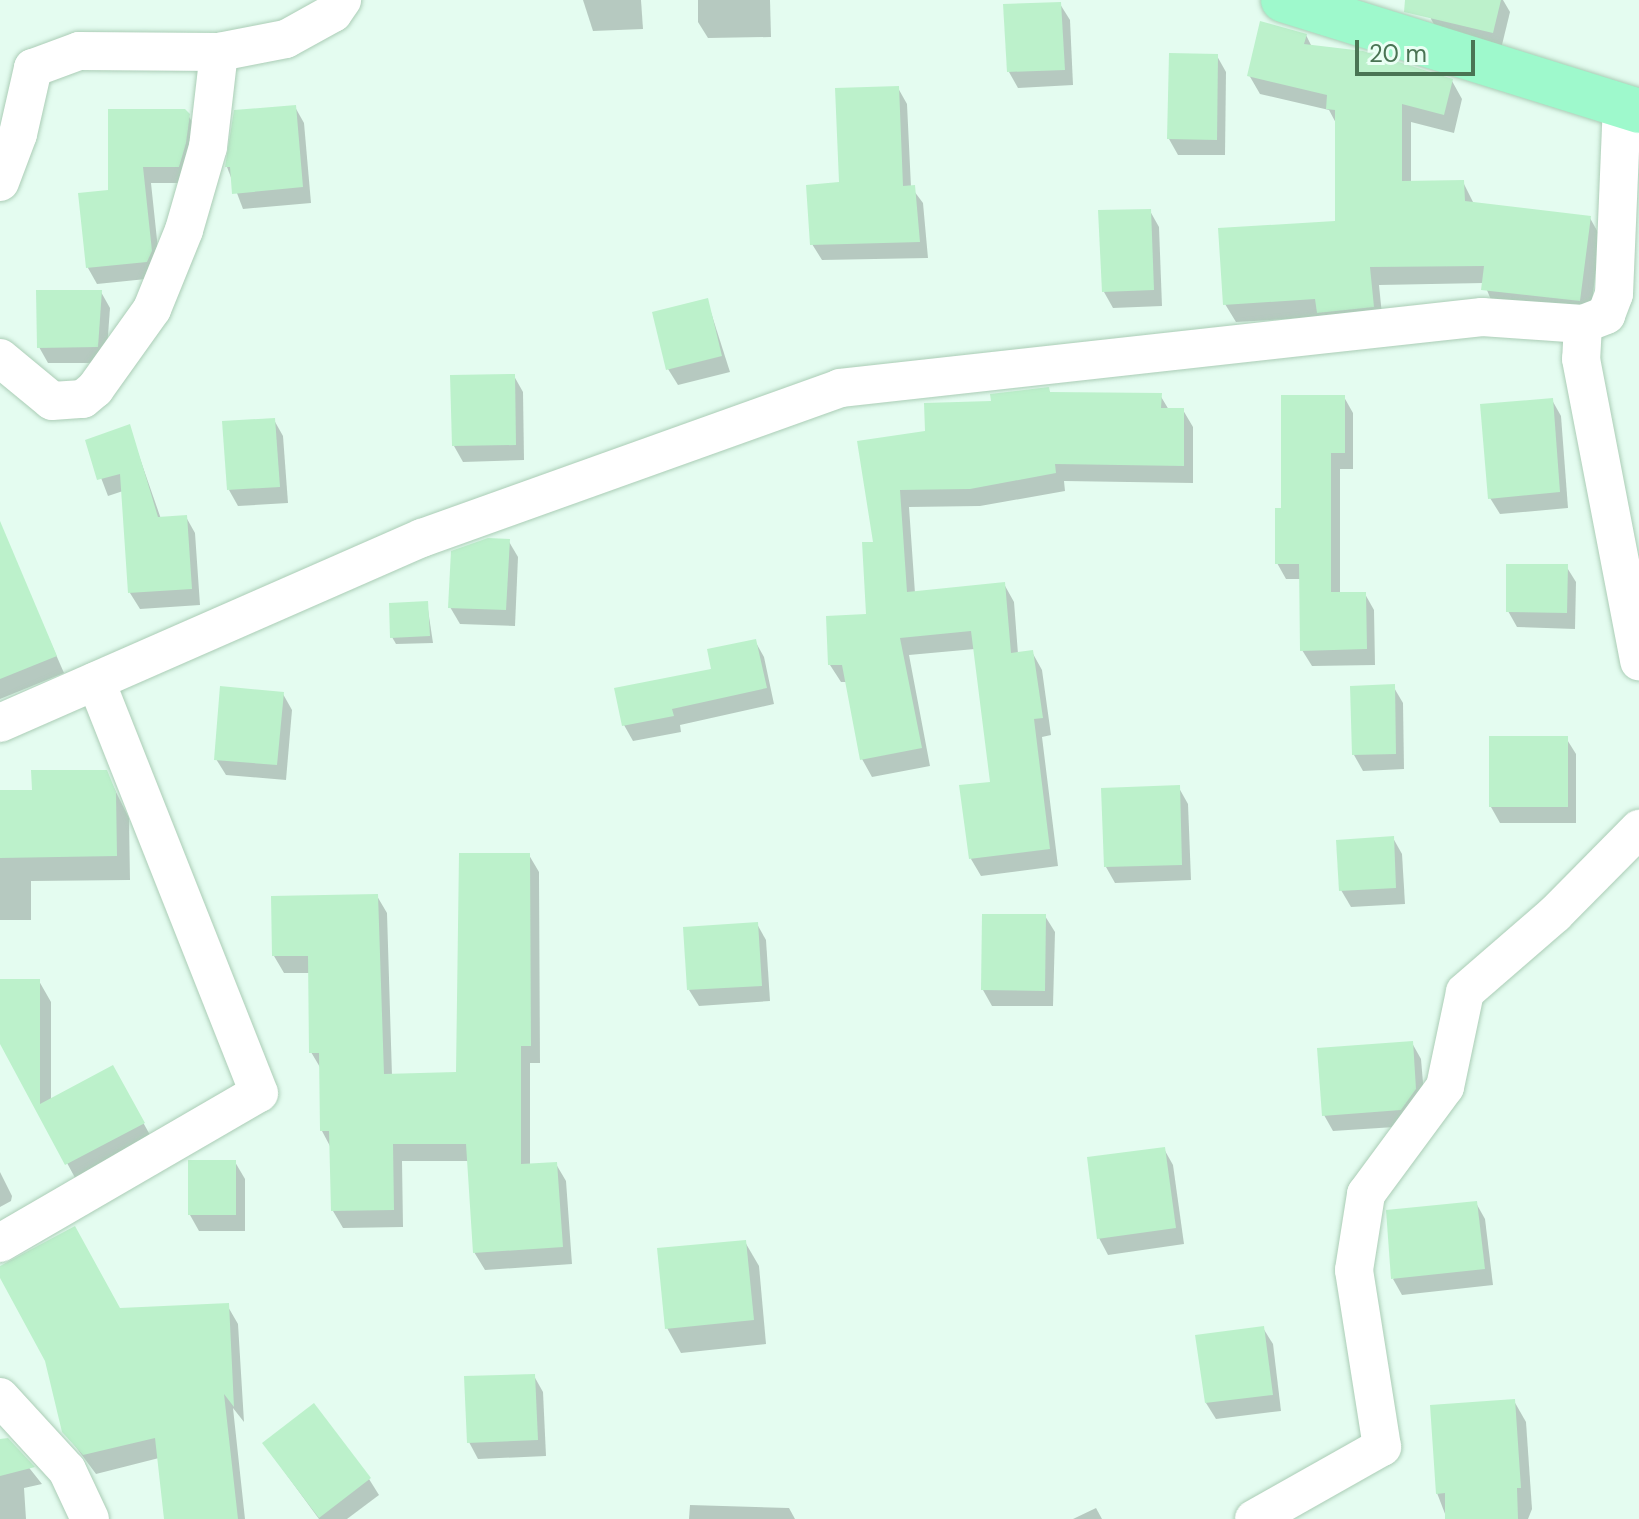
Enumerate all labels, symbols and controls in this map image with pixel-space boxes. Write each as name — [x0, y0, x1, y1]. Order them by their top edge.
scale bar — [1359, 24, 1479, 74]
text: 20 m — [1369, 38, 1427, 69]

